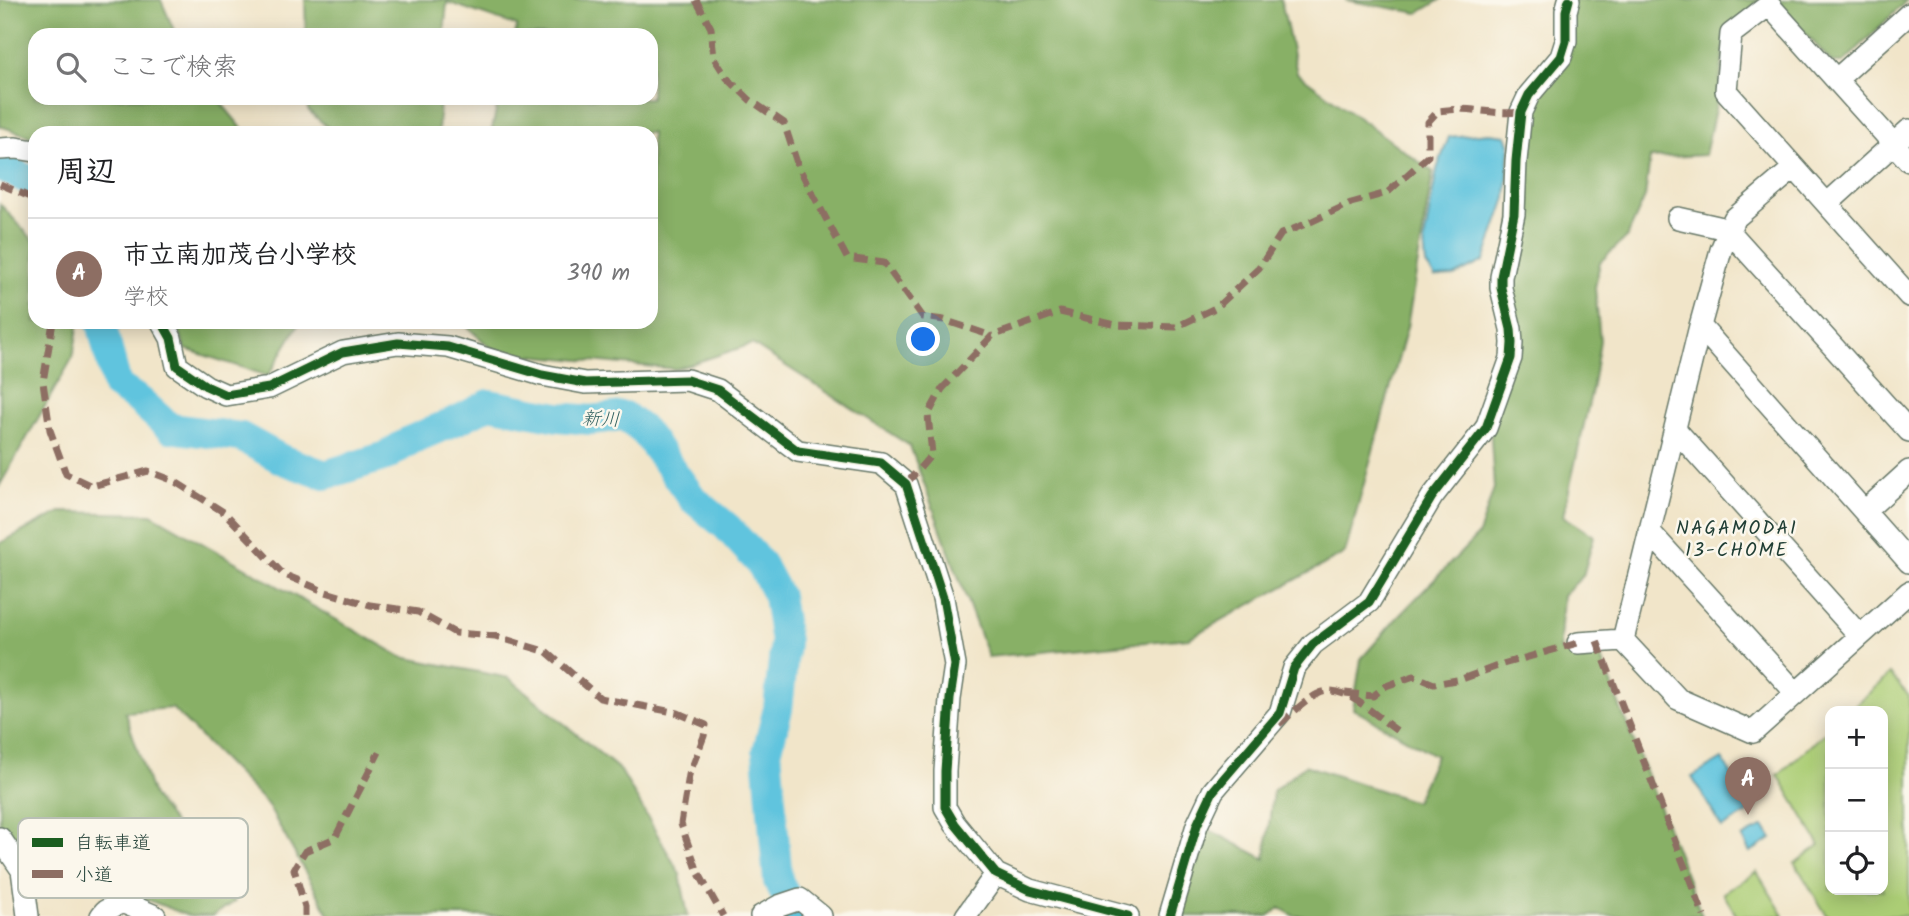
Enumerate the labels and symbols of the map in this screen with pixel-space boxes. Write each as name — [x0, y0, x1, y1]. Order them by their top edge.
your location — [906, 322, 940, 356]
water label: 新川 — [581, 404, 620, 436]
district label: NAGAMODAI 13-CHOME — [1676, 514, 1798, 566]
pin: A — [1725, 757, 1771, 815]
legend — [18, 818, 248, 898]
text: 自転車道 — [75, 829, 151, 859]
text: 小道 — [75, 861, 113, 891]

